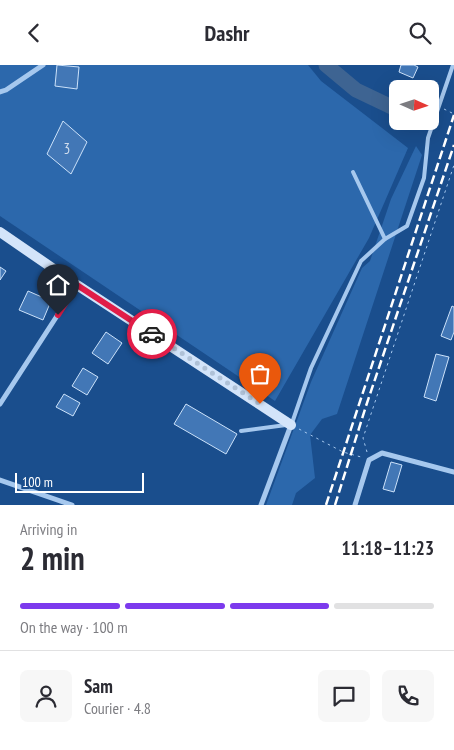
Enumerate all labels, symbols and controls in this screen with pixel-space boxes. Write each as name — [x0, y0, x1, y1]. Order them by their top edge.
icon: back — [20, 19, 48, 47]
text: Dashr — [205, 19, 249, 47]
icon: search — [406, 19, 434, 47]
north arrow — [389, 80, 439, 130]
map controls — [389, 80, 439, 130]
house number: 3 — [64, 139, 70, 158]
pin — [37, 264, 79, 315]
icon: home — [44, 271, 72, 299]
courier — [127, 309, 177, 359]
icon: car — [138, 320, 166, 348]
pin — [239, 353, 281, 404]
icon: bag — [246, 360, 274, 388]
scale bar — [15, 470, 144, 493]
text: 100 m — [22, 473, 53, 491]
text: Arriving in — [20, 519, 77, 539]
text: 11:18–11:23 — [341, 536, 434, 560]
text: 2 min — [20, 537, 85, 579]
text: On the way · 100 m — [20, 617, 128, 637]
button: person — [20, 670, 72, 722]
button: chat — [318, 670, 370, 722]
button: phone — [382, 670, 434, 722]
text: Sam — [84, 674, 113, 698]
text: Courier · 4.8 — [84, 698, 151, 718]

